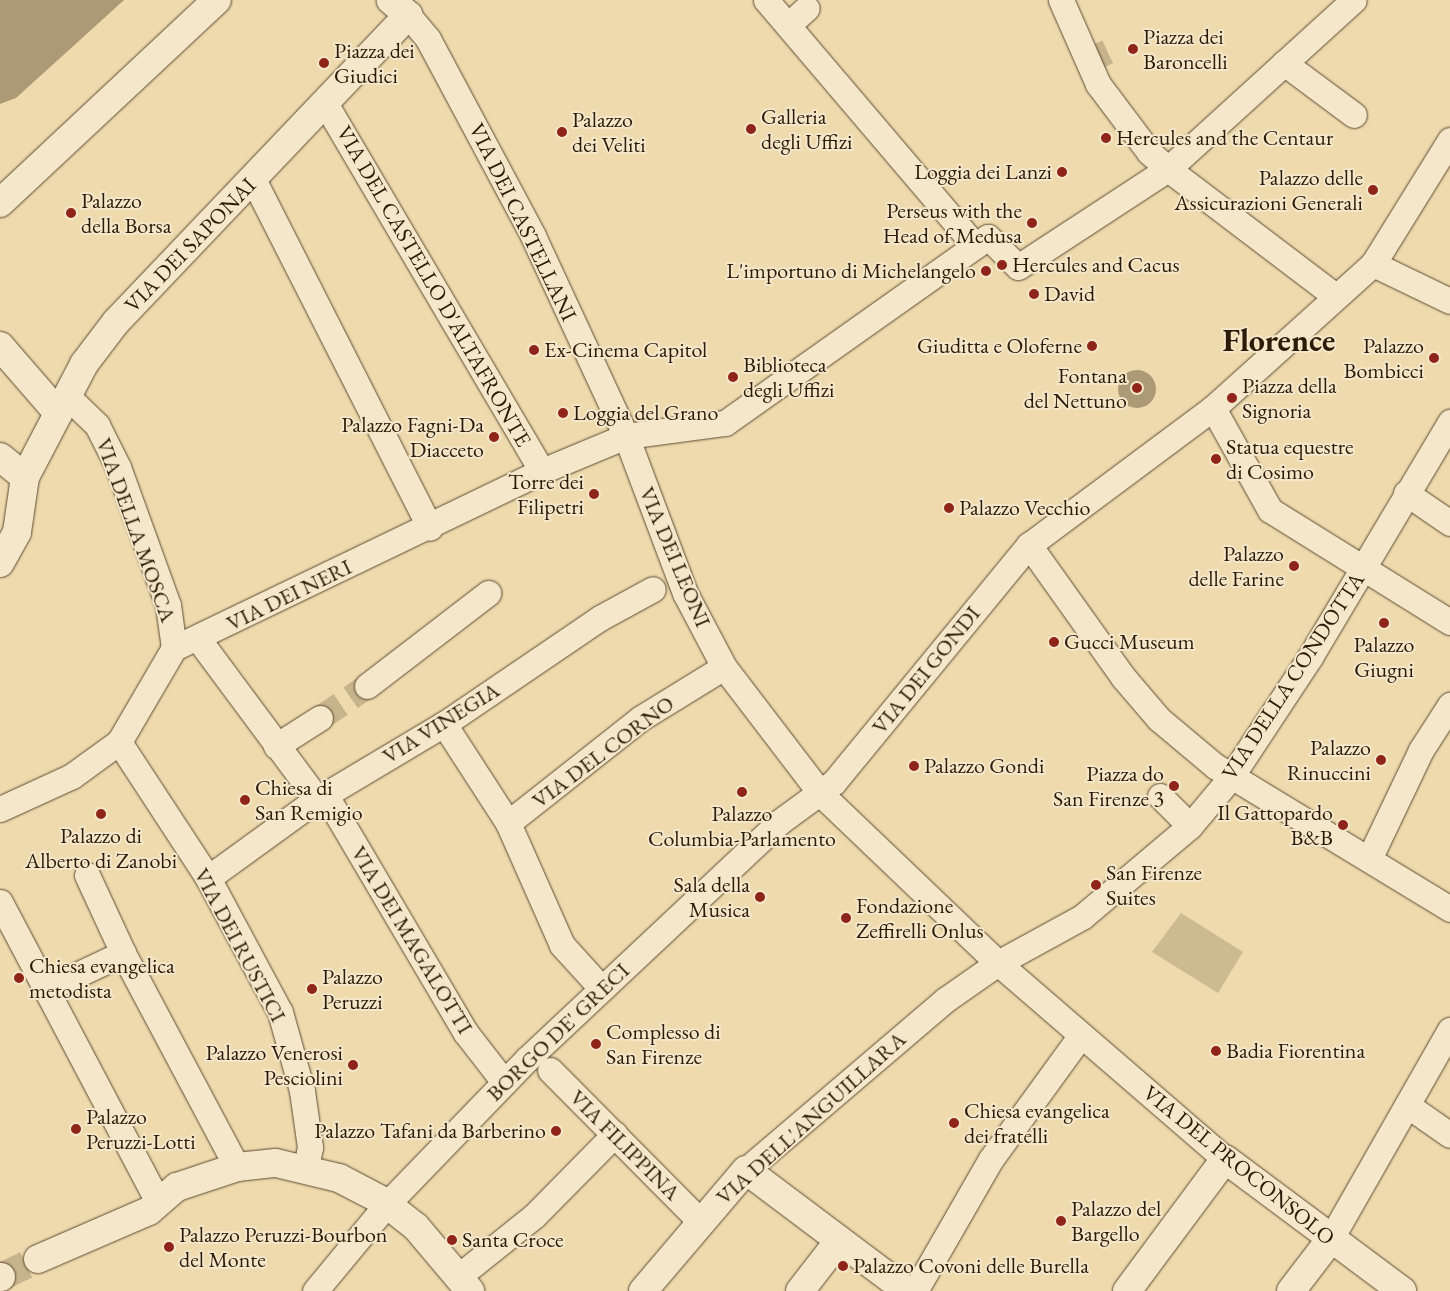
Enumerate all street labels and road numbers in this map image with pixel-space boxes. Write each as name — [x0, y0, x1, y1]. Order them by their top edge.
street label: VIA DEI CASTELLANI — [464, 119, 582, 325]
street label: VIA DEL CASTELLO D'ALTAFRONTE — [331, 121, 537, 451]
street label: VIA DEI SAPONAI — [119, 172, 261, 318]
street label: VIA DELLA MOSCA — [90, 434, 182, 626]
street label: VIA DEI LEONI — [634, 483, 716, 631]
street label: VIA DEI NERI — [222, 553, 356, 637]
street label: VIA DELLA CONDOTTA — [1216, 567, 1370, 785]
street label: VIA DEI GONDI — [866, 601, 986, 739]
street label: VIA VINEGIA — [378, 677, 504, 769]
street label: VIA DEL CORNO — [527, 690, 679, 814]
street label: VIA DEI MAGALOTTI — [345, 841, 479, 1039]
street label: VIA DEI RUSTICI — [188, 864, 292, 1026]
street label: BORGO DE' GRECI — [481, 957, 635, 1107]
street label: VIA DELL'ANGUILLARA — [711, 1026, 911, 1210]
street label: VIA DEL PROCONSOLO — [1138, 1079, 1340, 1251]
street label: VIA FILIPPINA — [564, 1084, 686, 1206]

